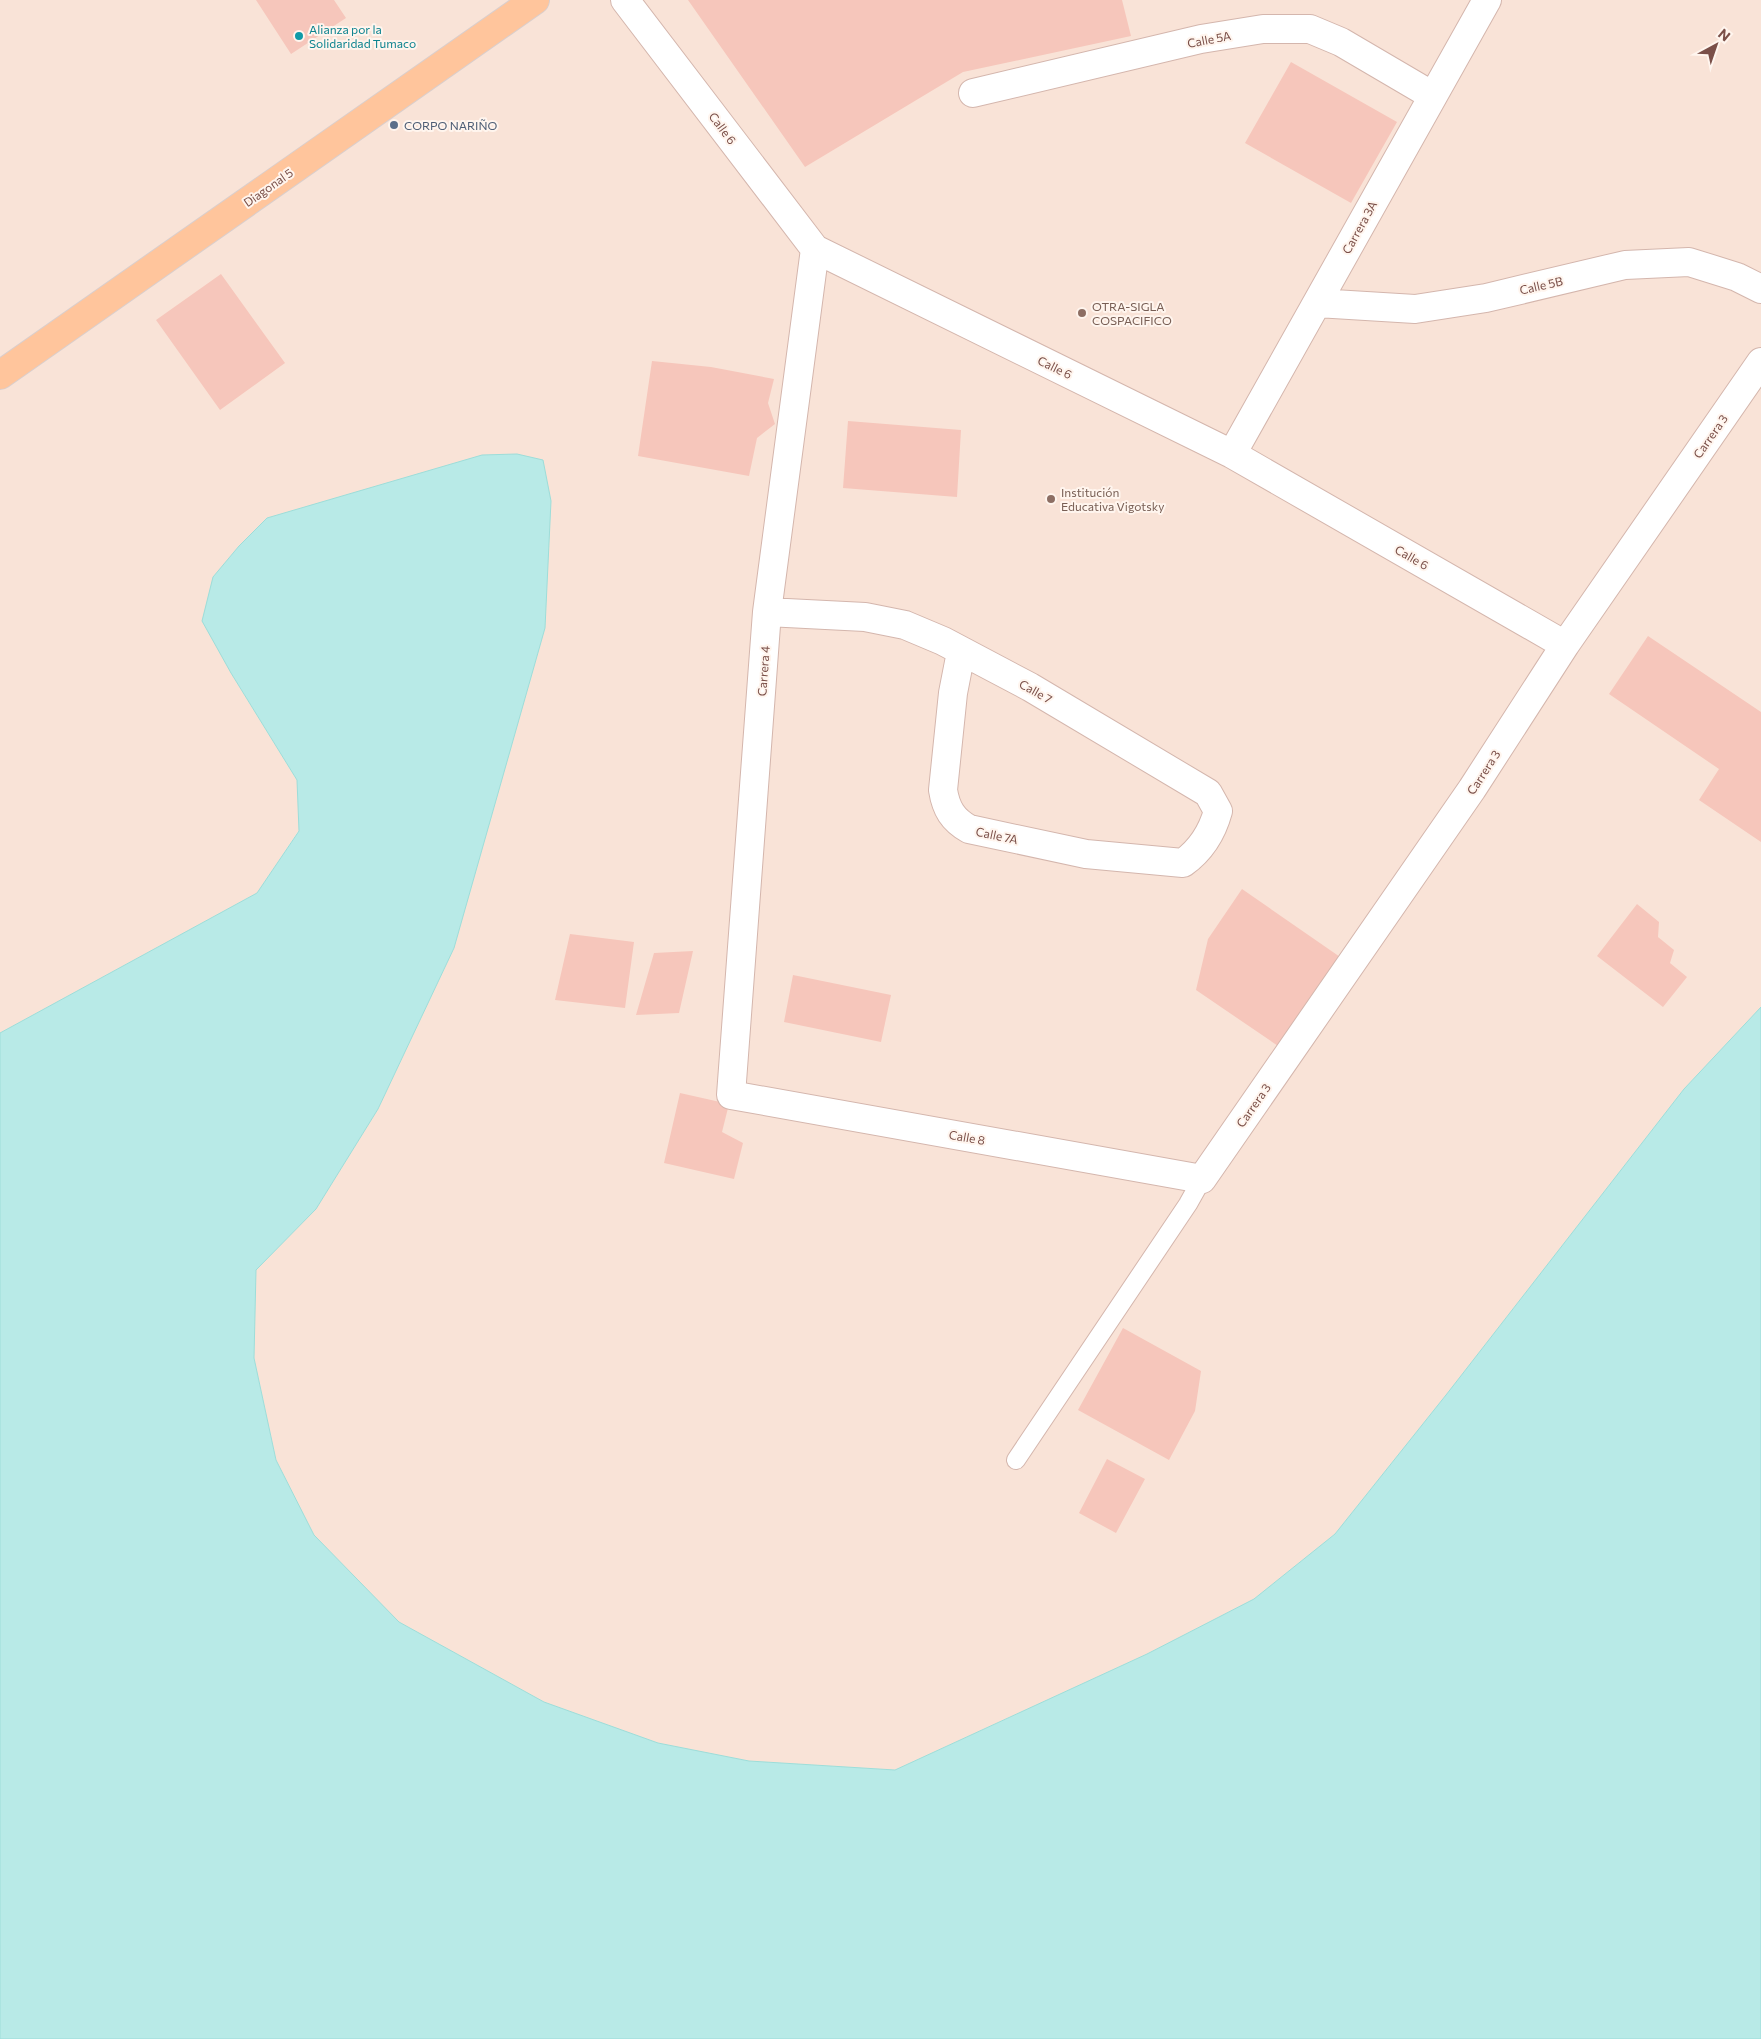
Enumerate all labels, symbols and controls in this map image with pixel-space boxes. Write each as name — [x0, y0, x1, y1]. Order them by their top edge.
north arrow — [1691, 20, 1741, 70]
place label: Alianza por la Solidaridad Tumaco — [309, 22, 416, 50]
text: N — [1715, 25, 1734, 45]
street label: Calle 5A — [1186, 28, 1232, 50]
marker: Alianza por la Solidaridad Tumaco — [293, 30, 305, 42]
street label: Calle 6 — [706, 109, 740, 147]
place label: CORPO NARIÑO — [404, 118, 497, 132]
marker: CORPO NARIÑO — [388, 119, 400, 131]
street label: Diagonal 5 — [241, 165, 296, 209]
street label: Carrera 3A — [1339, 198, 1379, 256]
street label: Calle 5B — [1518, 273, 1564, 297]
place label: OTRA-SIGLA COSPACIFICO — [1092, 299, 1172, 327]
marker: OTRA-SIGLA COSPACIFICO — [1076, 307, 1088, 319]
street label: Calle 6 — [1036, 353, 1074, 381]
street label: Carrera 3 — [1690, 411, 1730, 461]
place label: Institución Educativa Vigotsky — [1061, 485, 1164, 513]
marker: Institución Educativa Vigotsky — [1045, 493, 1057, 505]
street label: Calle 6 — [1393, 542, 1431, 572]
street label: Carrera 4 — [754, 645, 772, 697]
street label: Calle 7 — [1017, 676, 1055, 706]
street label: Carrera 3 — [1463, 747, 1503, 797]
street label: Calle 7A — [975, 824, 1019, 846]
street label: Carrera 3 — [1233, 1080, 1273, 1130]
street label: Calle 8 — [948, 1127, 986, 1147]

